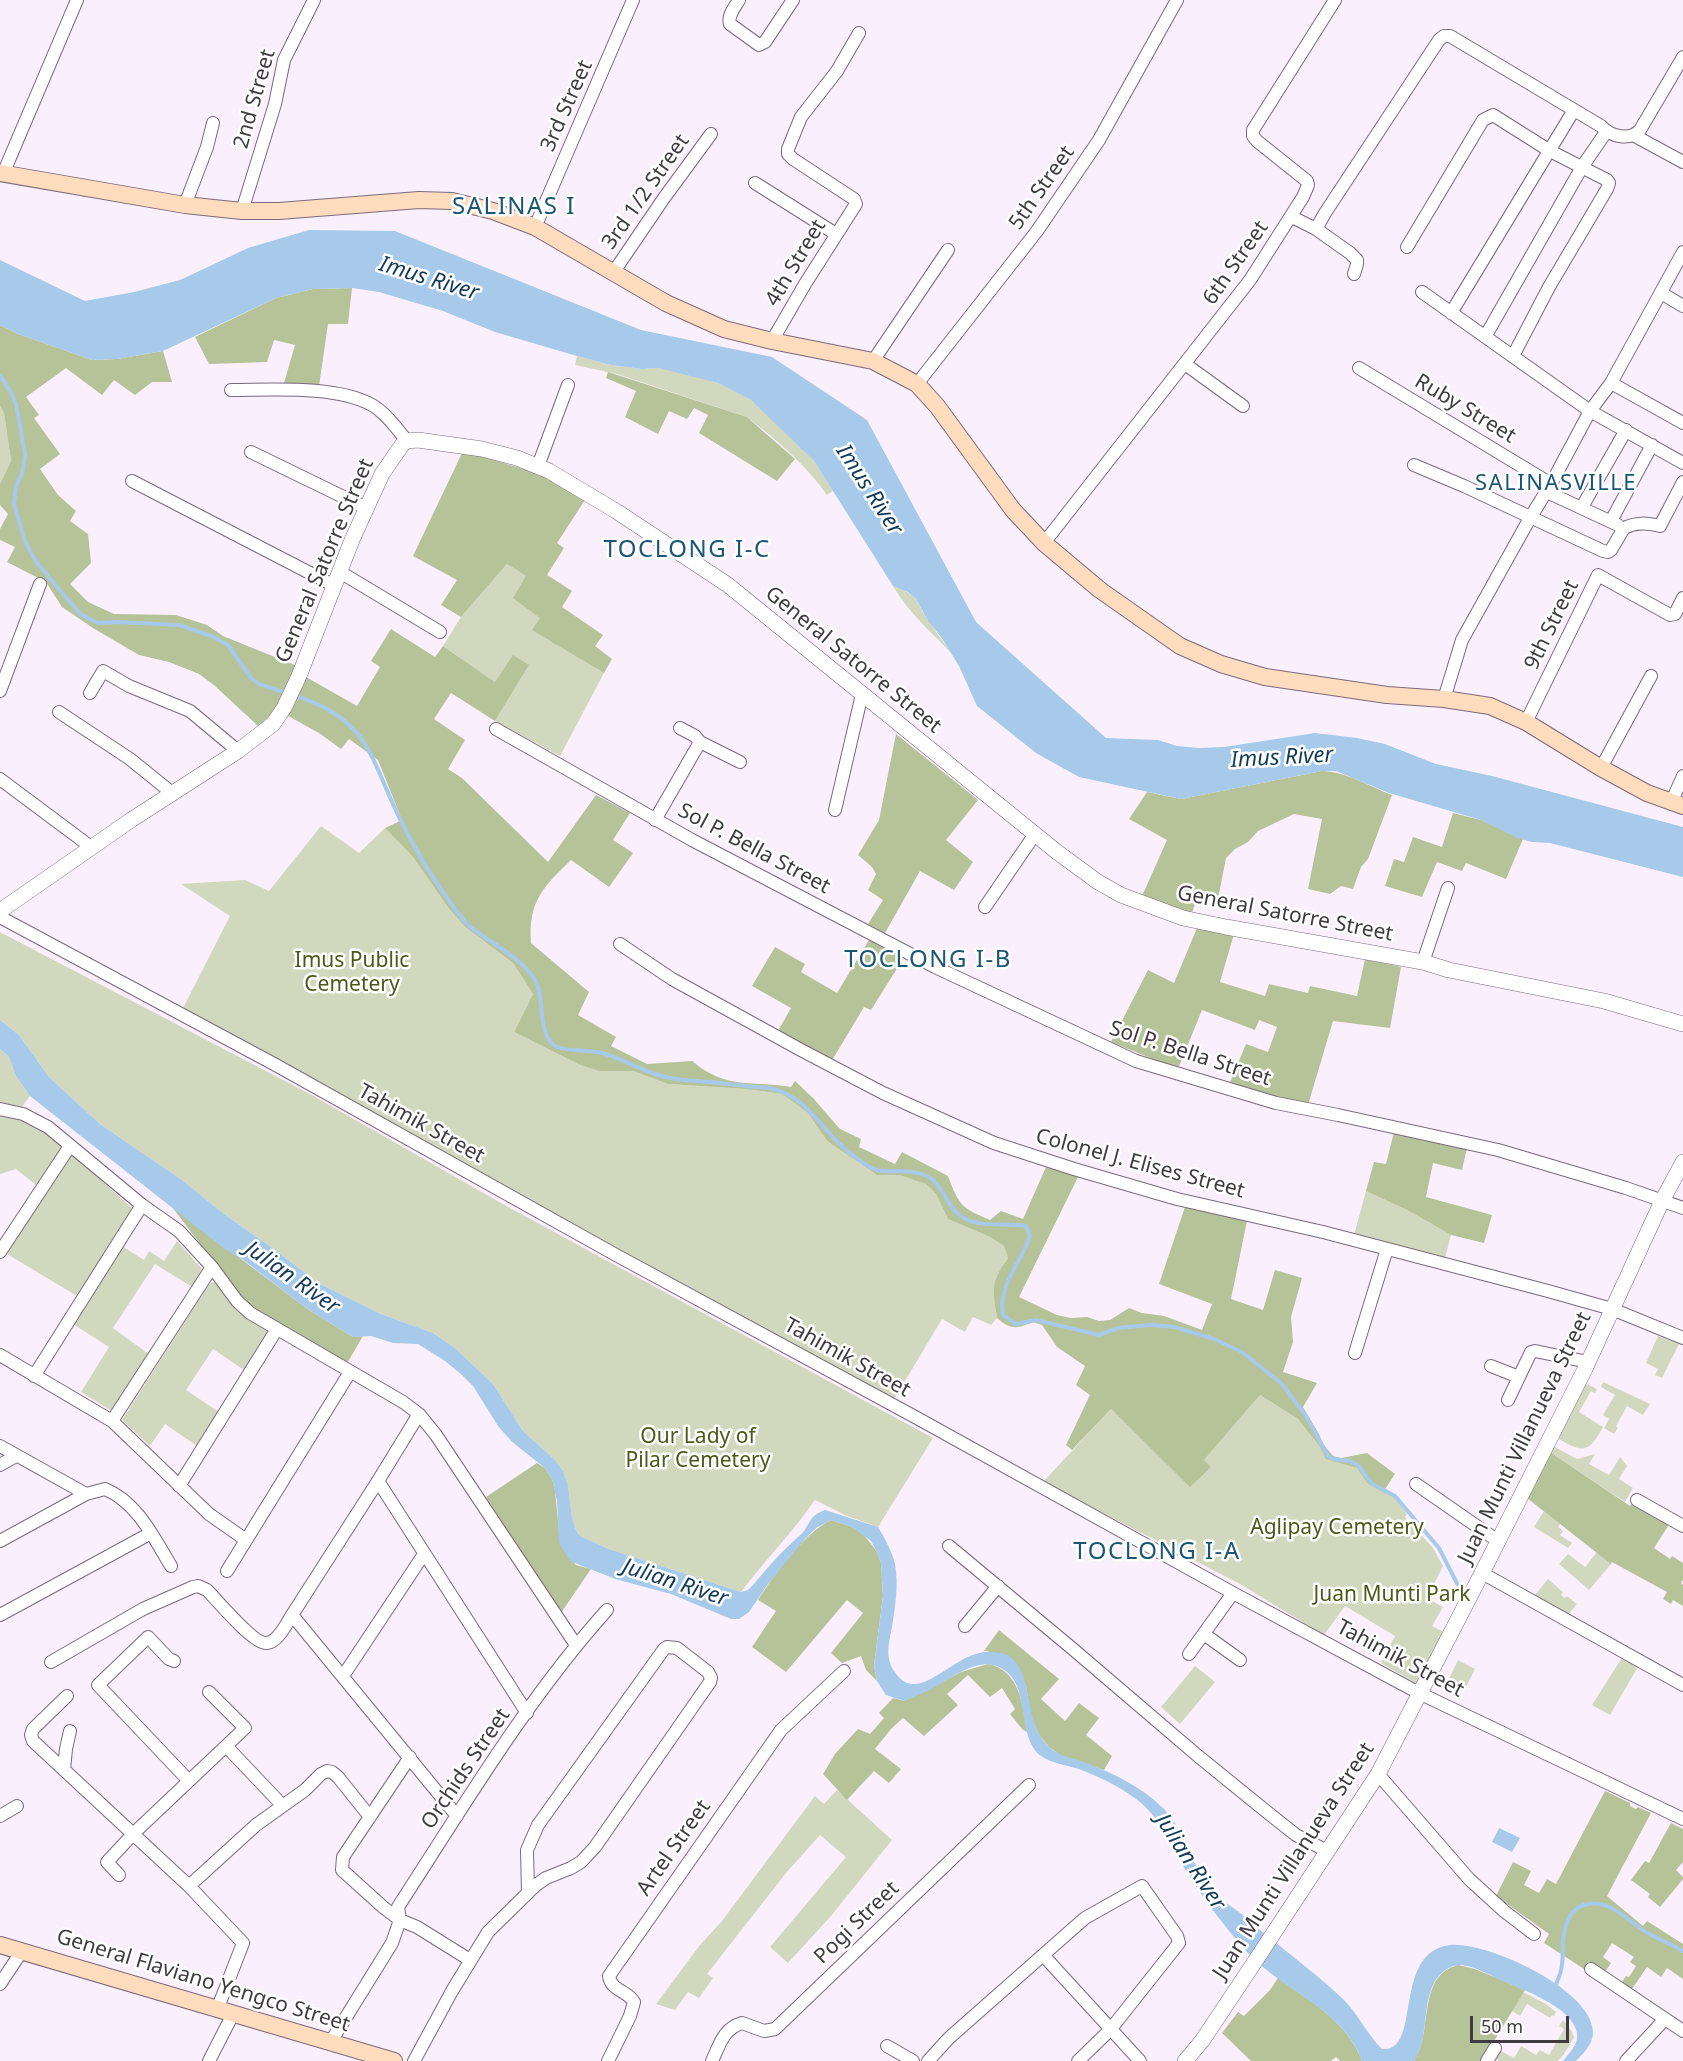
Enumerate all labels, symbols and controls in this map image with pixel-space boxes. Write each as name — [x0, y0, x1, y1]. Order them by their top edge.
street label: 2nd Street — [229, 47, 281, 151]
street label: 3rd Street — [536, 56, 598, 156]
street label: 3rd 1/2 Street — [597, 130, 695, 254]
street label: 5th Street — [1004, 141, 1080, 235]
district label: SALINAS I — [452, 193, 576, 221]
street label: 4th Street — [760, 215, 832, 311]
street label: 6th Street — [1198, 216, 1274, 310]
water label: Imus River — [376, 251, 482, 307]
street label: Ruby Street — [1410, 369, 1520, 449]
water label: Imus River — [830, 440, 908, 540]
street label: General Satorre Street — [271, 455, 379, 667]
district label: SALINASVILLE — [1475, 471, 1637, 497]
district label: TOCLONG I-C — [603, 536, 771, 564]
street label: 9th Street — [1519, 576, 1585, 674]
street label: General Satorre Street — [760, 581, 946, 739]
water label: Imus River — [1230, 742, 1334, 774]
street label: Sol P. Bella Street — [674, 798, 834, 900]
street label: General Satorre Street — [1175, 881, 1395, 947]
district label: TOCLONG I-B — [844, 946, 1012, 974]
park label: Imus Public Cemetery — [295, 948, 409, 998]
street label: Sol P. Bella Street — [1106, 1016, 1274, 1092]
street label: Tahimik Street — [353, 1079, 489, 1169]
street label: Colonel J. Elises Street — [1033, 1124, 1247, 1204]
water label: Julian River — [240, 1236, 344, 1320]
street label: Juan Munti Villanueva Street — [1453, 1308, 1597, 1568]
street label: Tahimik Street — [779, 1313, 915, 1403]
park label: Our Lady of Pilar Cemetery — [626, 1424, 770, 1474]
park label: Aglipay Cemetery — [1250, 1515, 1424, 1541]
district label: TOCLONG I-A — [1073, 1538, 1241, 1566]
water label: Julian River — [619, 1554, 731, 1612]
park label: Juan Munti Park — [1314, 1582, 1470, 1608]
street label: Tahimik Street — [1332, 1615, 1468, 1703]
street label: Orchids Street — [416, 1704, 516, 1834]
street label: Juan Munti Villanueva Street — [1208, 1738, 1380, 1984]
street label: Artel Street — [632, 1795, 716, 1901]
water label: Julian River — [1149, 1809, 1231, 1915]
street label: Pogi Street — [809, 1876, 905, 1970]
street label: General Flaviano Yengco Street — [53, 1924, 353, 2038]
scale bar — [1473, 2004, 1572, 2042]
text: 50 m — [1481, 2014, 1523, 2038]

